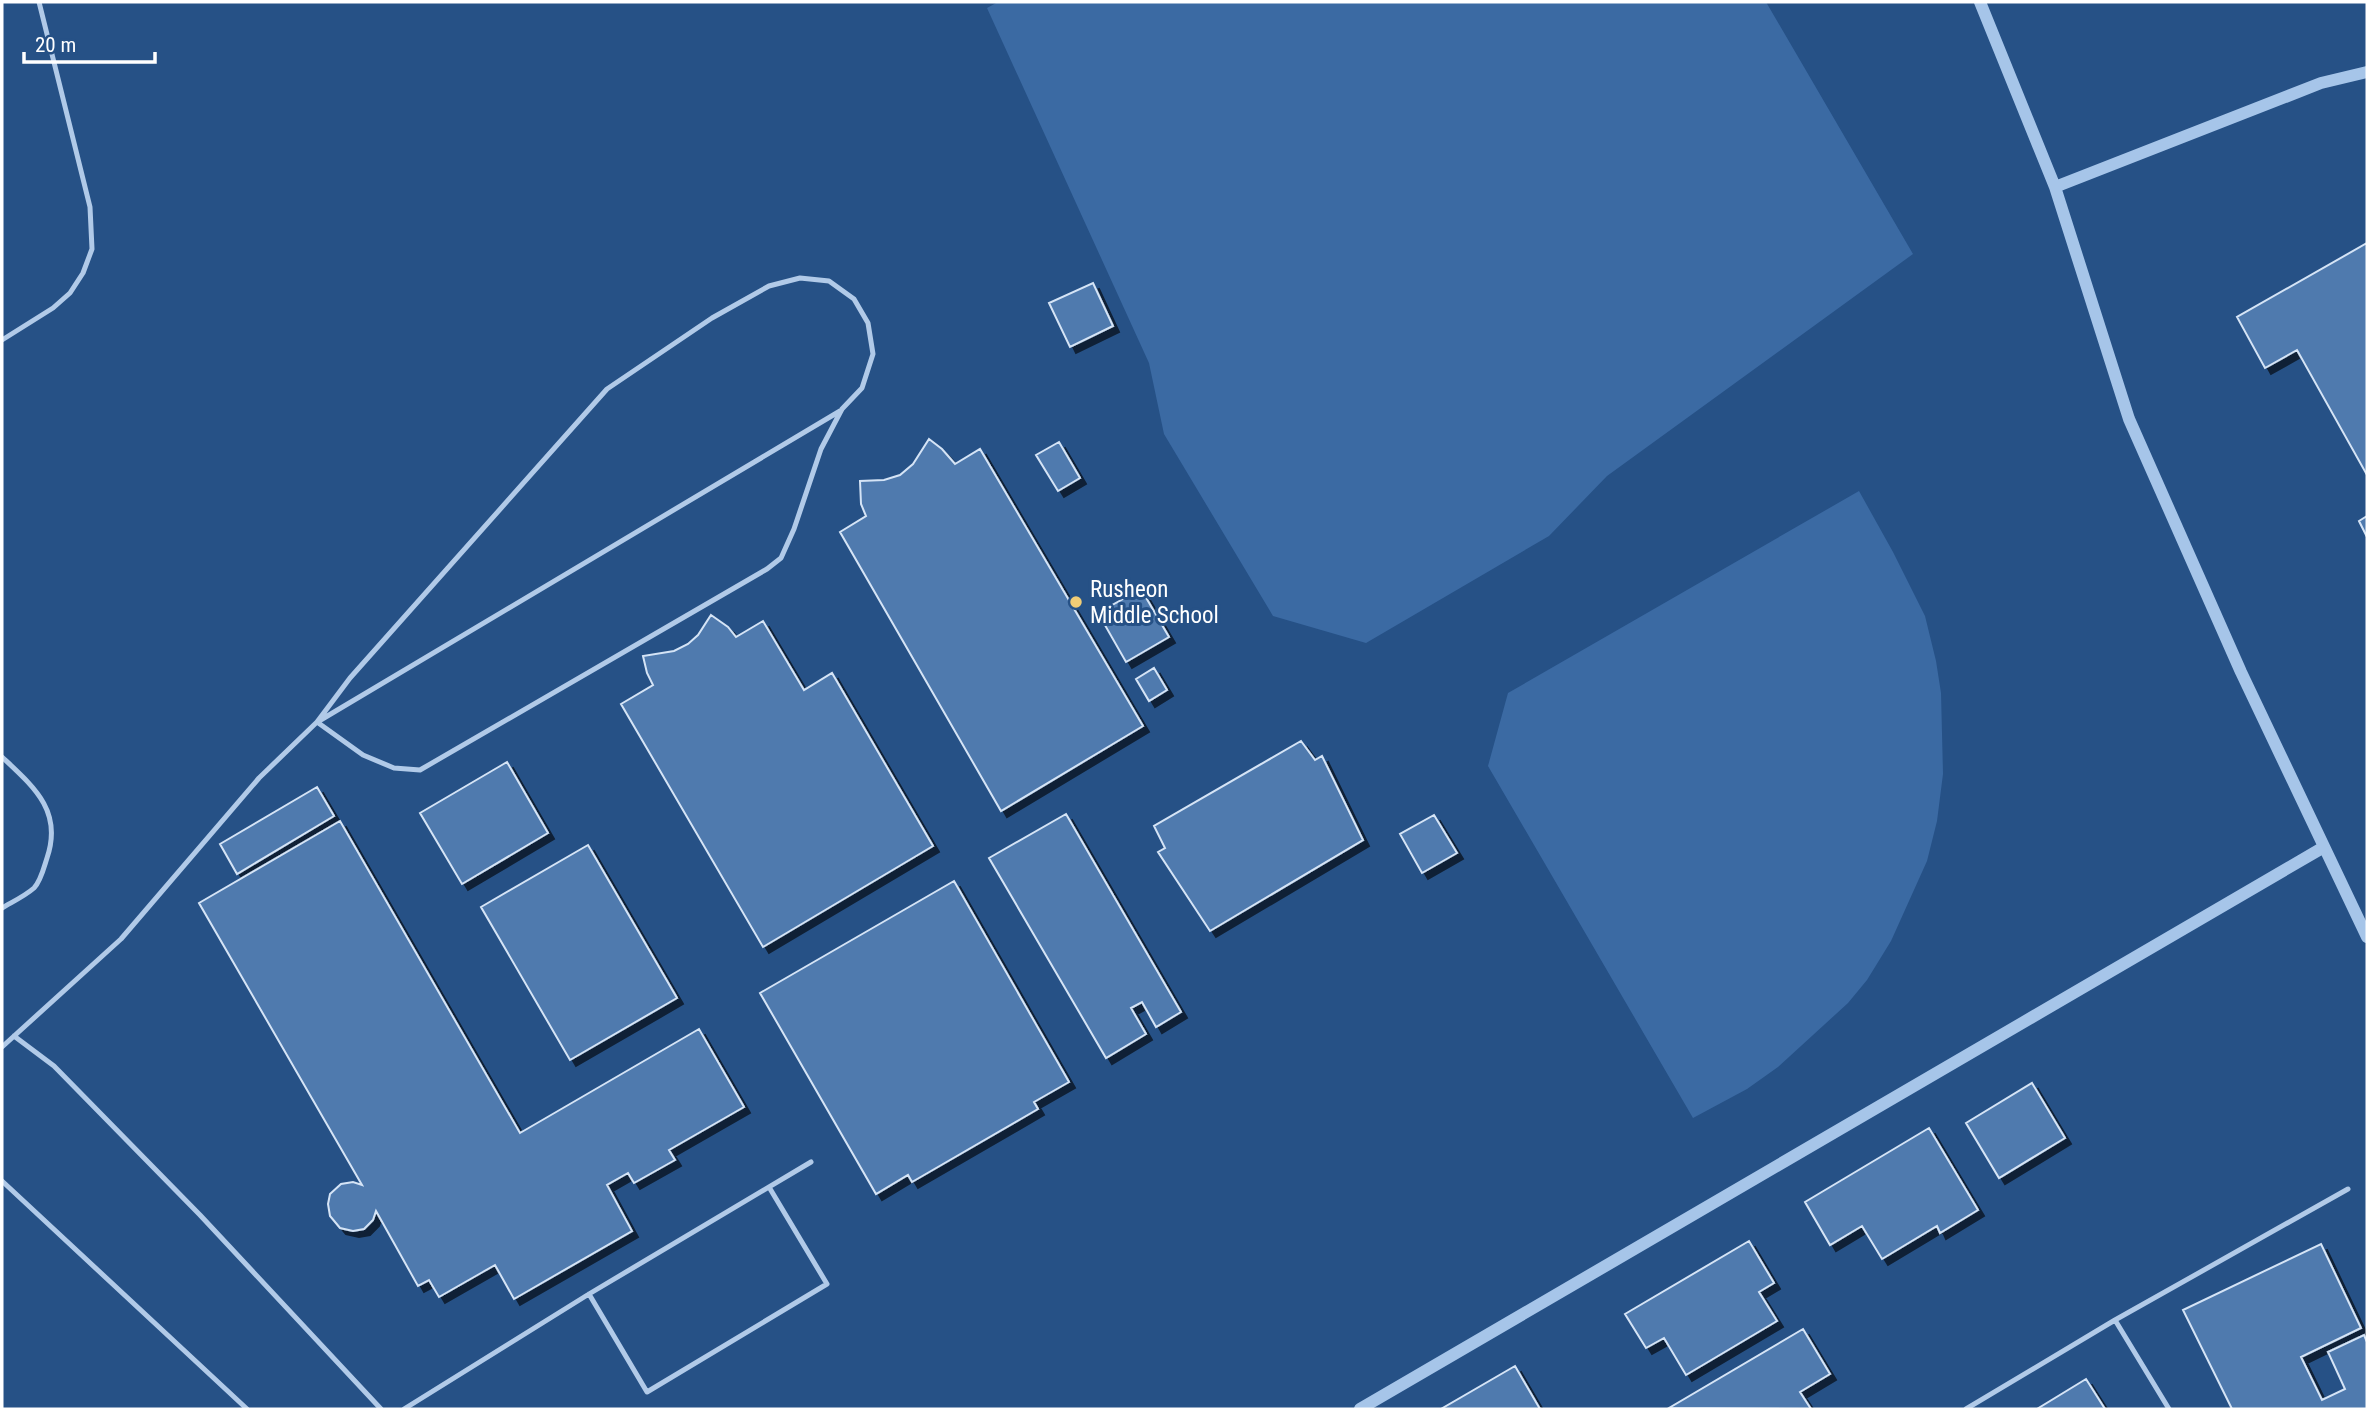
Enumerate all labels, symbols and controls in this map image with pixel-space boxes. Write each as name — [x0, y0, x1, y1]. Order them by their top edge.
scale bar — [24, 21, 156, 65]
text: 20 m — [35, 33, 76, 57]
place label: Rusheon Middle School — [1090, 576, 1219, 629]
marker: Rusheon Middle School — [1068, 594, 1084, 610]

